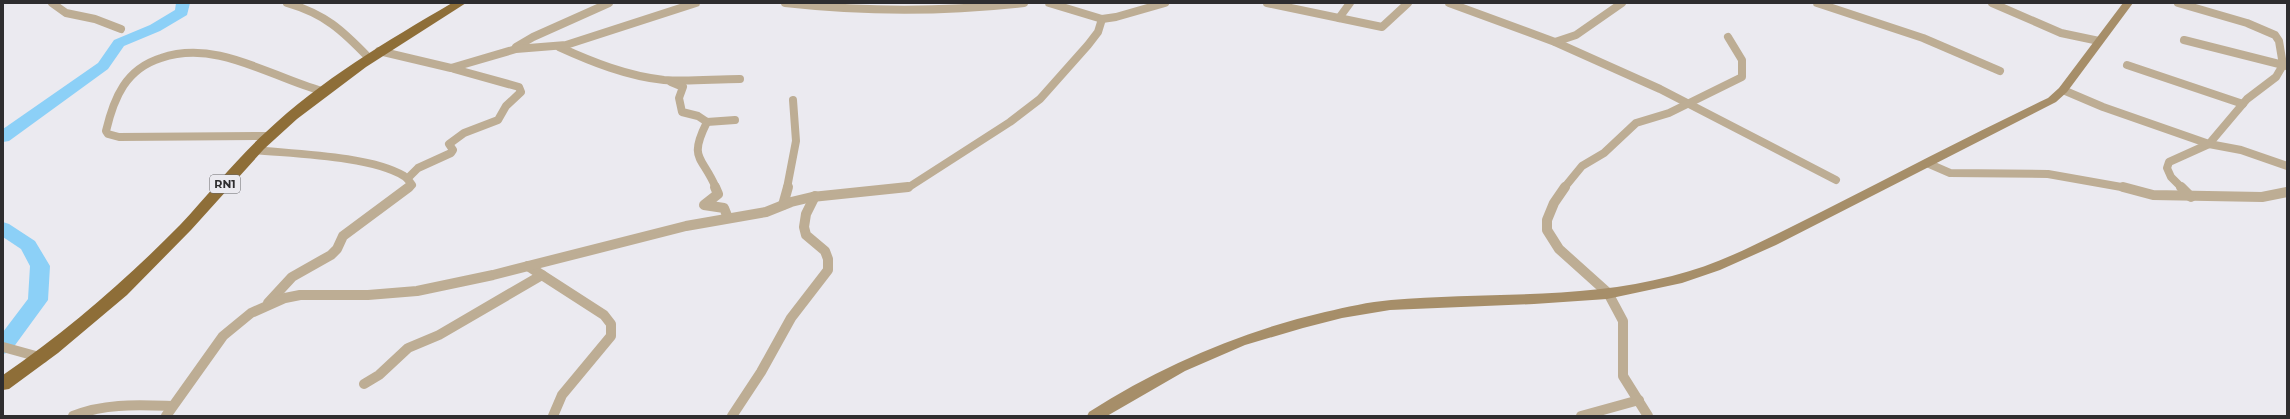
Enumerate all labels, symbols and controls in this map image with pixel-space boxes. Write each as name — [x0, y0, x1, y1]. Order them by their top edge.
road number: RN1 — [210, 175, 240, 193]

